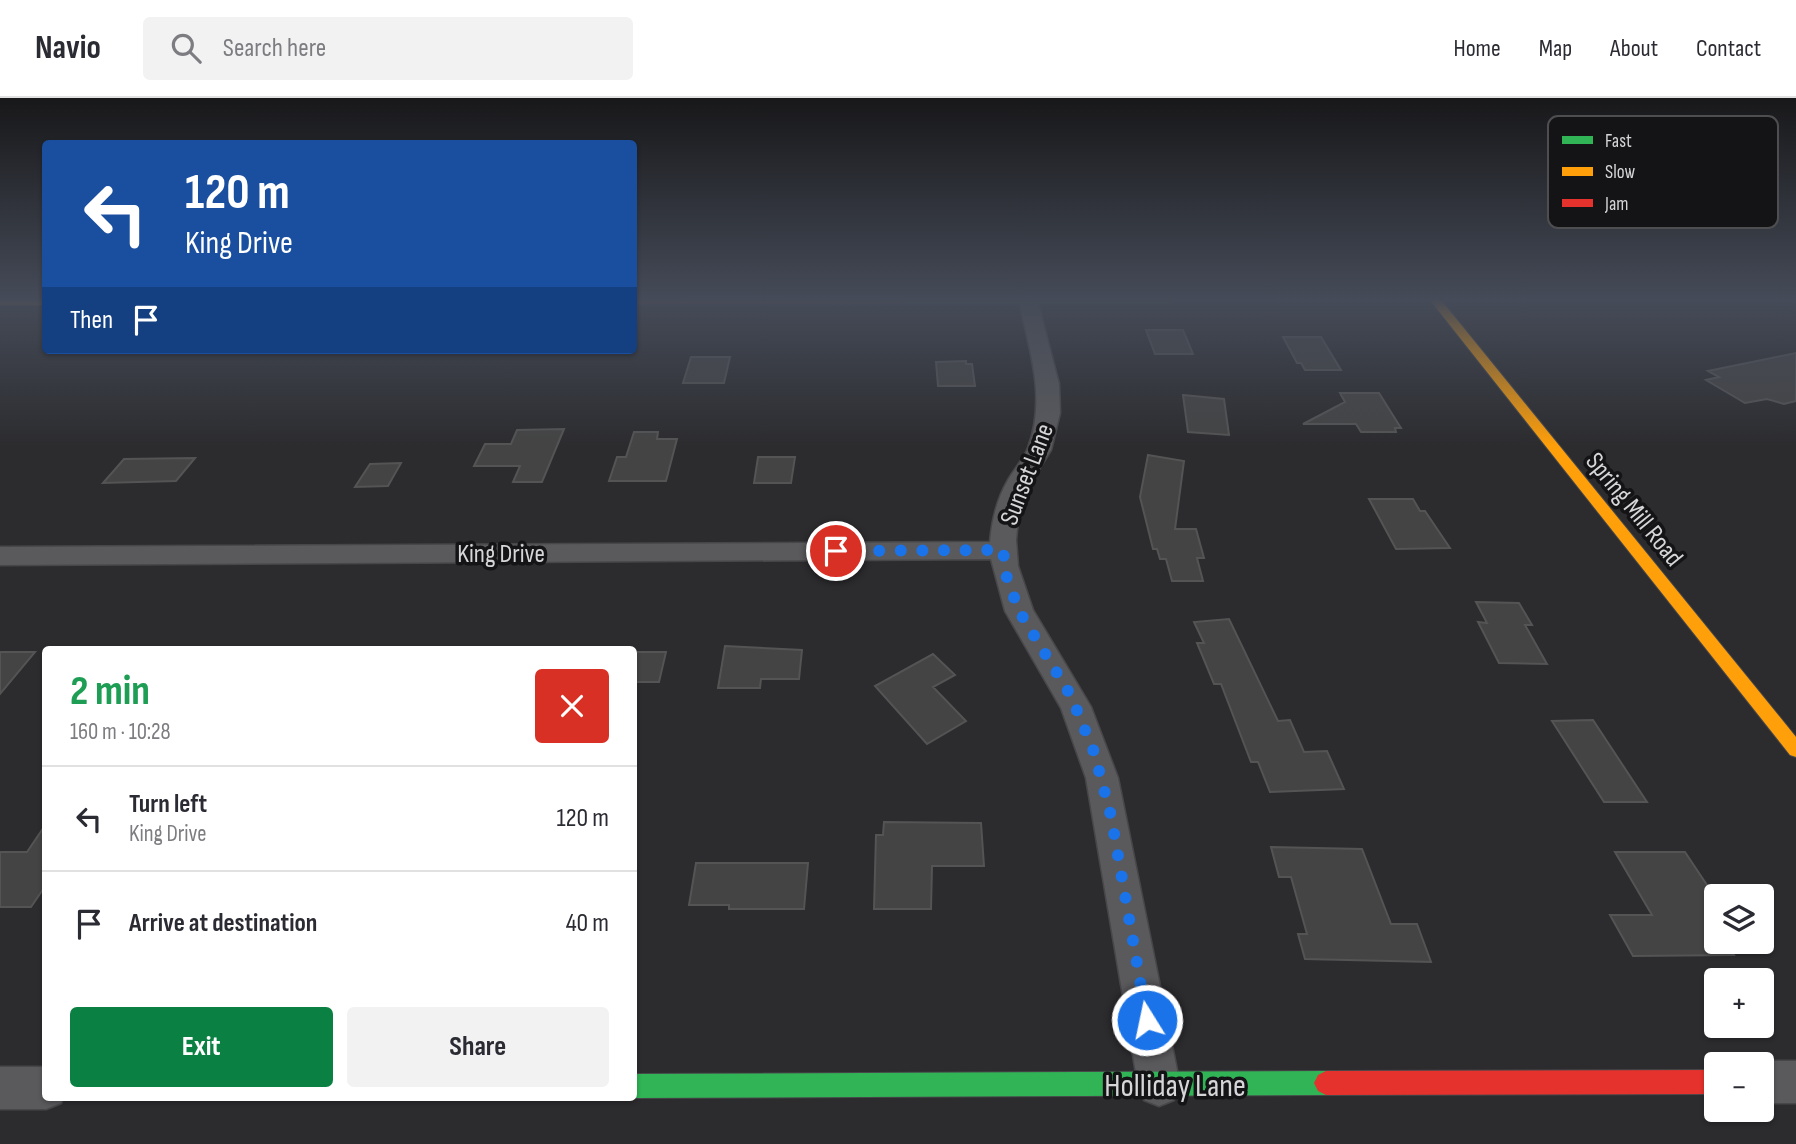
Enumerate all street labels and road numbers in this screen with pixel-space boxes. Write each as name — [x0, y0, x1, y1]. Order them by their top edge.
street label: Sunset Lane — [994, 419, 1061, 530]
street label: Spring Mill Road — [1579, 447, 1689, 573]
street label: King Drive — [457, 539, 545, 570]
street label: Holliday Lane — [1104, 1067, 1246, 1106]

